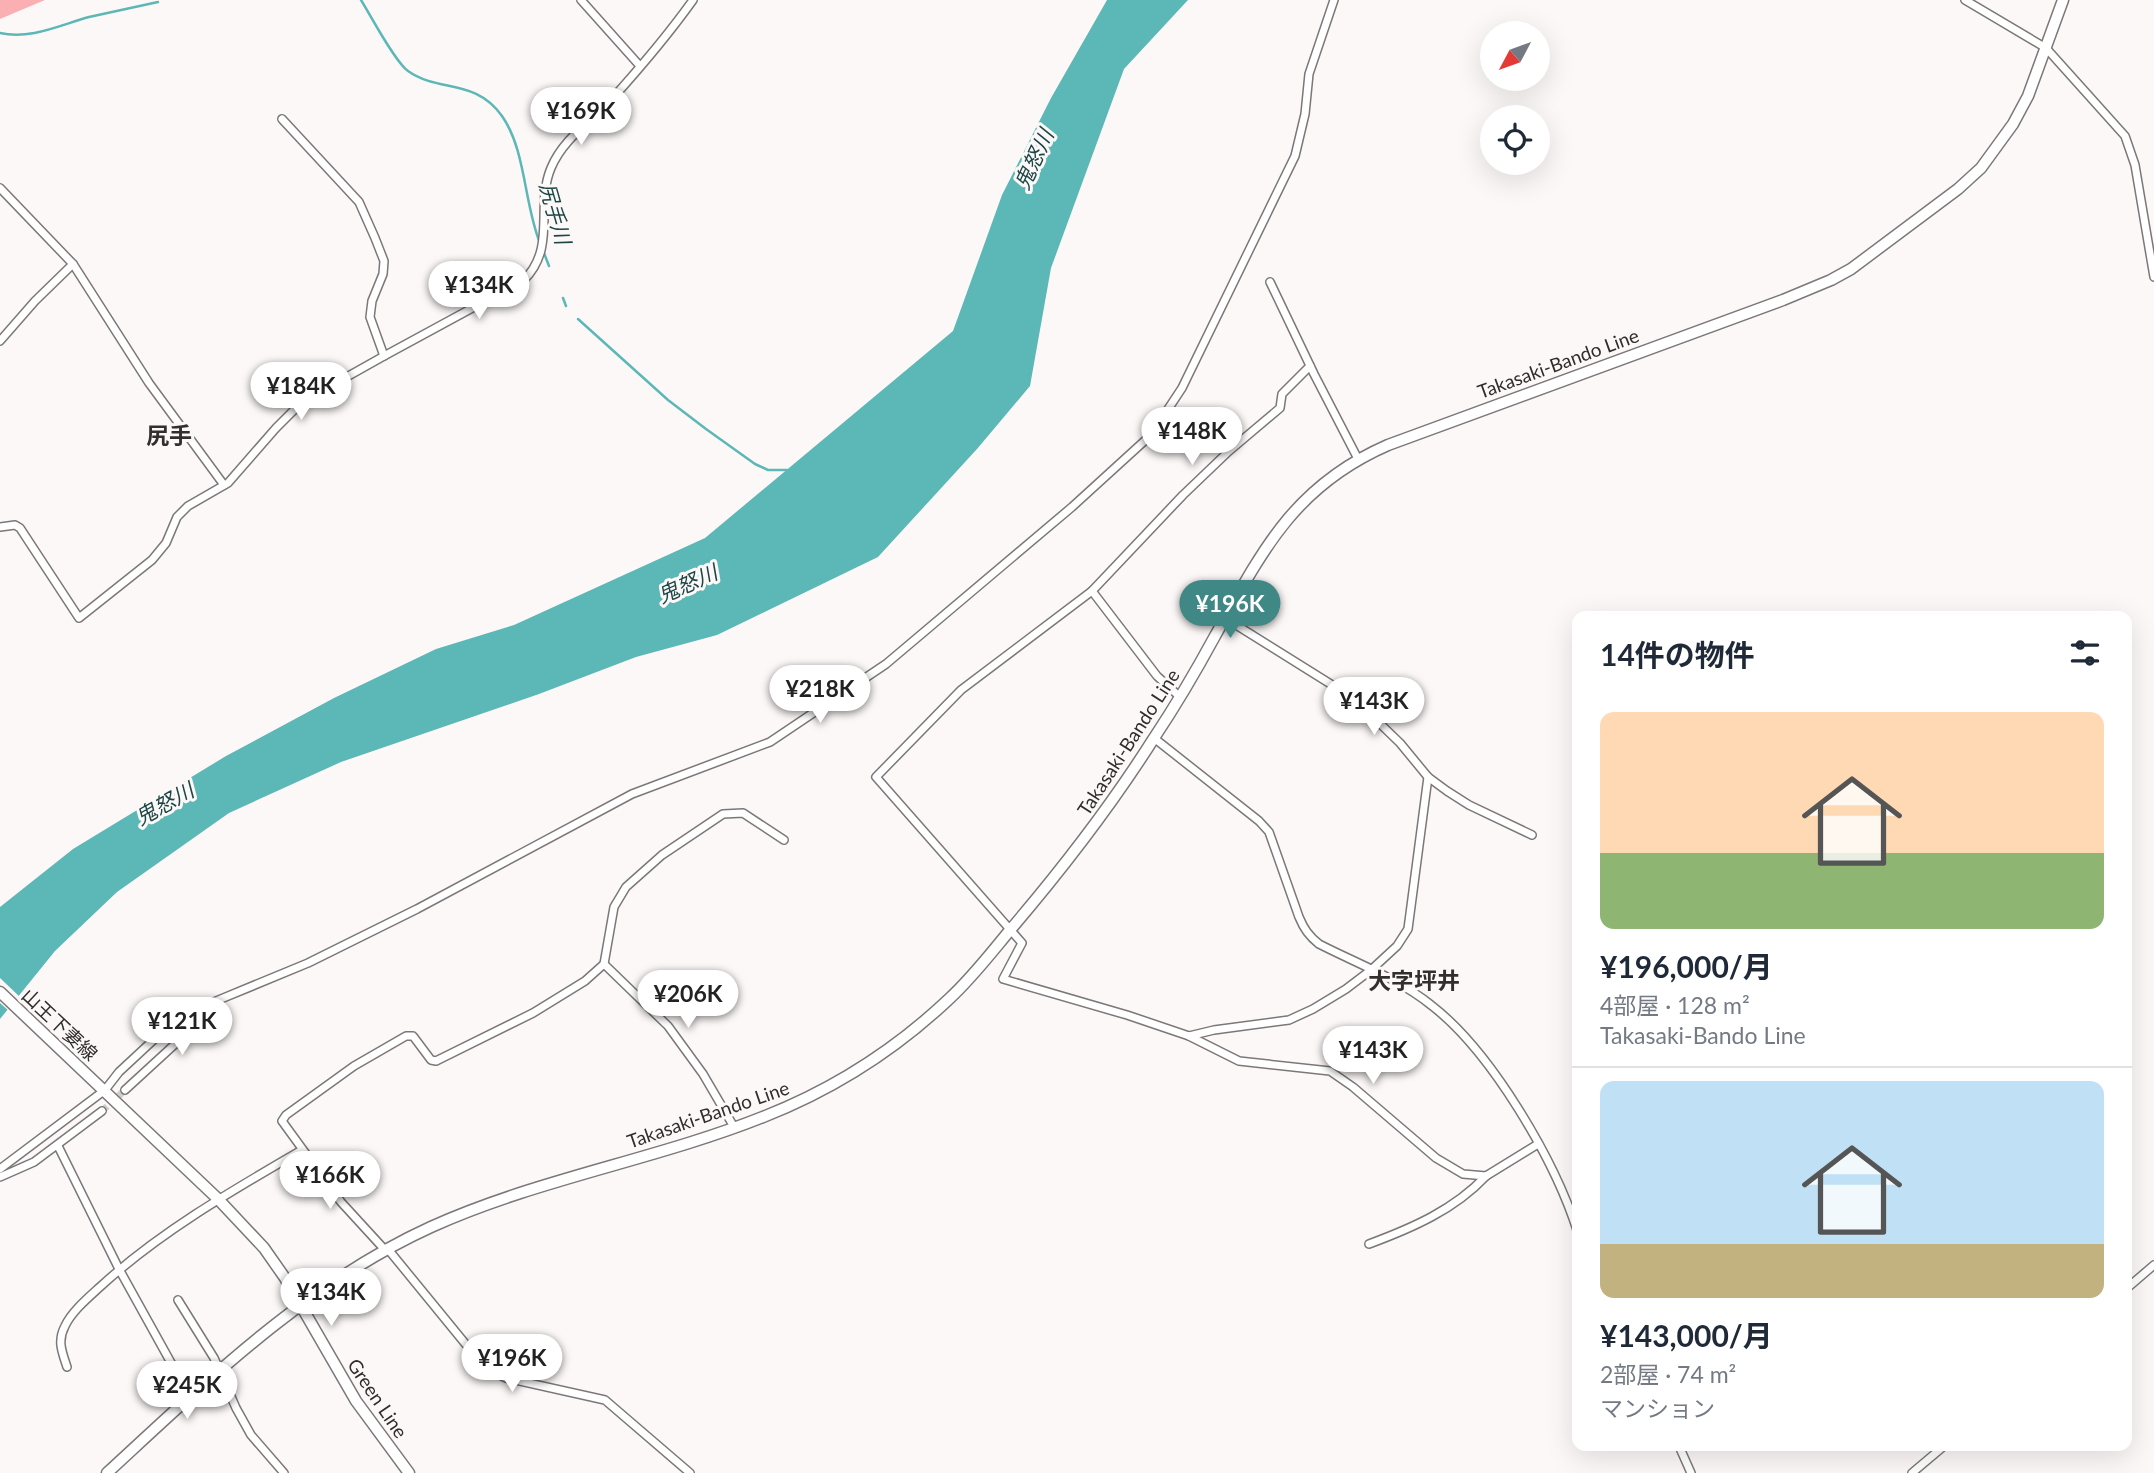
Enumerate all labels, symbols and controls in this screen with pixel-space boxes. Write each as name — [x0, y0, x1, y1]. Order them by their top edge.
north arrow — [1480, 21, 1550, 91]
map controls — [1480, 21, 1550, 175]
pin: ¥169K — [532, 88, 630, 147]
text: ¥169K — [546, 96, 616, 124]
button: locate — [1480, 105, 1550, 175]
water label: 鬼怒川 — [1008, 123, 1058, 193]
water label: 尻手川 — [535, 179, 577, 249]
pin: ¥134K — [430, 262, 528, 321]
text: ¥134K — [444, 270, 514, 298]
street label: Takasaki-Bando Line — [1474, 323, 1642, 403]
pin: ¥184K — [252, 362, 350, 422]
text: ¥184K — [266, 371, 336, 399]
pin: ¥148K — [1143, 407, 1241, 467]
text: ¥148K — [1157, 416, 1227, 444]
district label: 尻手 — [146, 421, 192, 449]
water label: 鬼怒川 — [653, 558, 723, 607]
pin: ¥196K — [1181, 580, 1279, 640]
text: ¥196K — [1195, 589, 1265, 617]
icon: filters — [2066, 634, 2104, 672]
text: 14件の物件 — [1600, 636, 1755, 672]
street label: Takasaki-Bando Line — [1072, 664, 1184, 820]
pin: ¥218K — [771, 666, 869, 725]
text: ¥218K — [785, 674, 855, 702]
pin: ¥143K — [1325, 678, 1423, 737]
text: ¥143K — [1339, 686, 1409, 714]
icon: home — [1789, 758, 1915, 884]
water label: 鬼怒川 — [130, 776, 199, 829]
text: ¥196,000/月 — [1600, 948, 1773, 984]
district label: 大字坪井 — [1368, 966, 1460, 994]
pin: ¥206K — [639, 970, 737, 1030]
text: ¥206K — [653, 979, 723, 1007]
street label: 山王下妻線 — [17, 983, 103, 1065]
text: 4部屋 · 128 m² — [1600, 991, 1750, 1019]
pin: ¥121K — [133, 998, 231, 1057]
text: ¥121K — [147, 1006, 217, 1034]
text: Takasaki-Bando Line — [1600, 1021, 1806, 1049]
pin: ¥143K — [1324, 1026, 1422, 1086]
text: ¥143K — [1338, 1035, 1408, 1063]
street label: Takasaki-Bando Line — [624, 1075, 792, 1153]
icon: home — [1789, 1127, 1915, 1253]
pin: ¥166K — [281, 1152, 379, 1211]
text: ¥166K — [295, 1160, 365, 1188]
pin: ¥134K — [282, 1268, 380, 1328]
text: ¥134K — [296, 1277, 366, 1305]
text: ¥143,000/月 — [1600, 1317, 1773, 1353]
pin: ¥196K — [463, 1334, 561, 1394]
text: ¥196K — [477, 1343, 547, 1371]
street label: Green Line — [343, 1354, 413, 1442]
text: 2部屋 · 74 m² — [1600, 1360, 1736, 1388]
pin: ¥245K — [138, 1362, 236, 1421]
text: ¥245K — [152, 1370, 222, 1398]
text: マンション — [1600, 1394, 1715, 1422]

